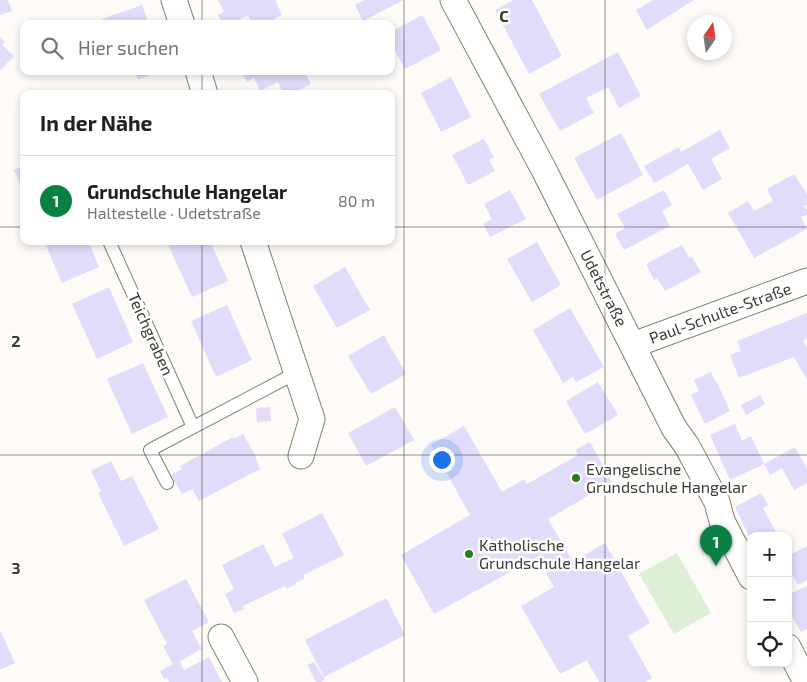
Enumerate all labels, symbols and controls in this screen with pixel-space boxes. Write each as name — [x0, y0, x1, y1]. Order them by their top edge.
text: C — [499, 6, 509, 25]
north arrow — [687, 15, 732, 60]
search box — [20, 20, 395, 75]
icon: search — [38, 34, 66, 62]
text: Hier suchen — [78, 36, 179, 59]
text: In der Nähe — [40, 110, 152, 135]
text: Grundschule Hangelar — [87, 180, 287, 203]
text: 1 — [53, 191, 59, 210]
text: 80 m — [338, 191, 375, 210]
text: Haltestelle · Udetstraße — [87, 203, 261, 222]
street label: Udetstraße — [577, 246, 632, 329]
street label: Paul-Schulte-Straße — [646, 278, 793, 347]
street label: Teichgraben — [125, 290, 178, 378]
text: 2 — [11, 331, 21, 350]
your location — [429, 447, 455, 473]
place label: Evangelische Grundschule Hangelar — [586, 459, 748, 496]
marker: Evangelische Grundschule Hangelar — [570, 472, 582, 484]
pin: 1 — [700, 525, 732, 566]
map controls — [747, 532, 792, 667]
button: + — [747, 532, 792, 577]
place label: Katholische Grundschule Hangelar — [479, 535, 641, 572]
marker: Katholische Grundschule Hangelar — [463, 548, 475, 560]
text: 3 — [11, 558, 21, 577]
button: − — [747, 577, 792, 622]
button: locate — [747, 622, 792, 667]

